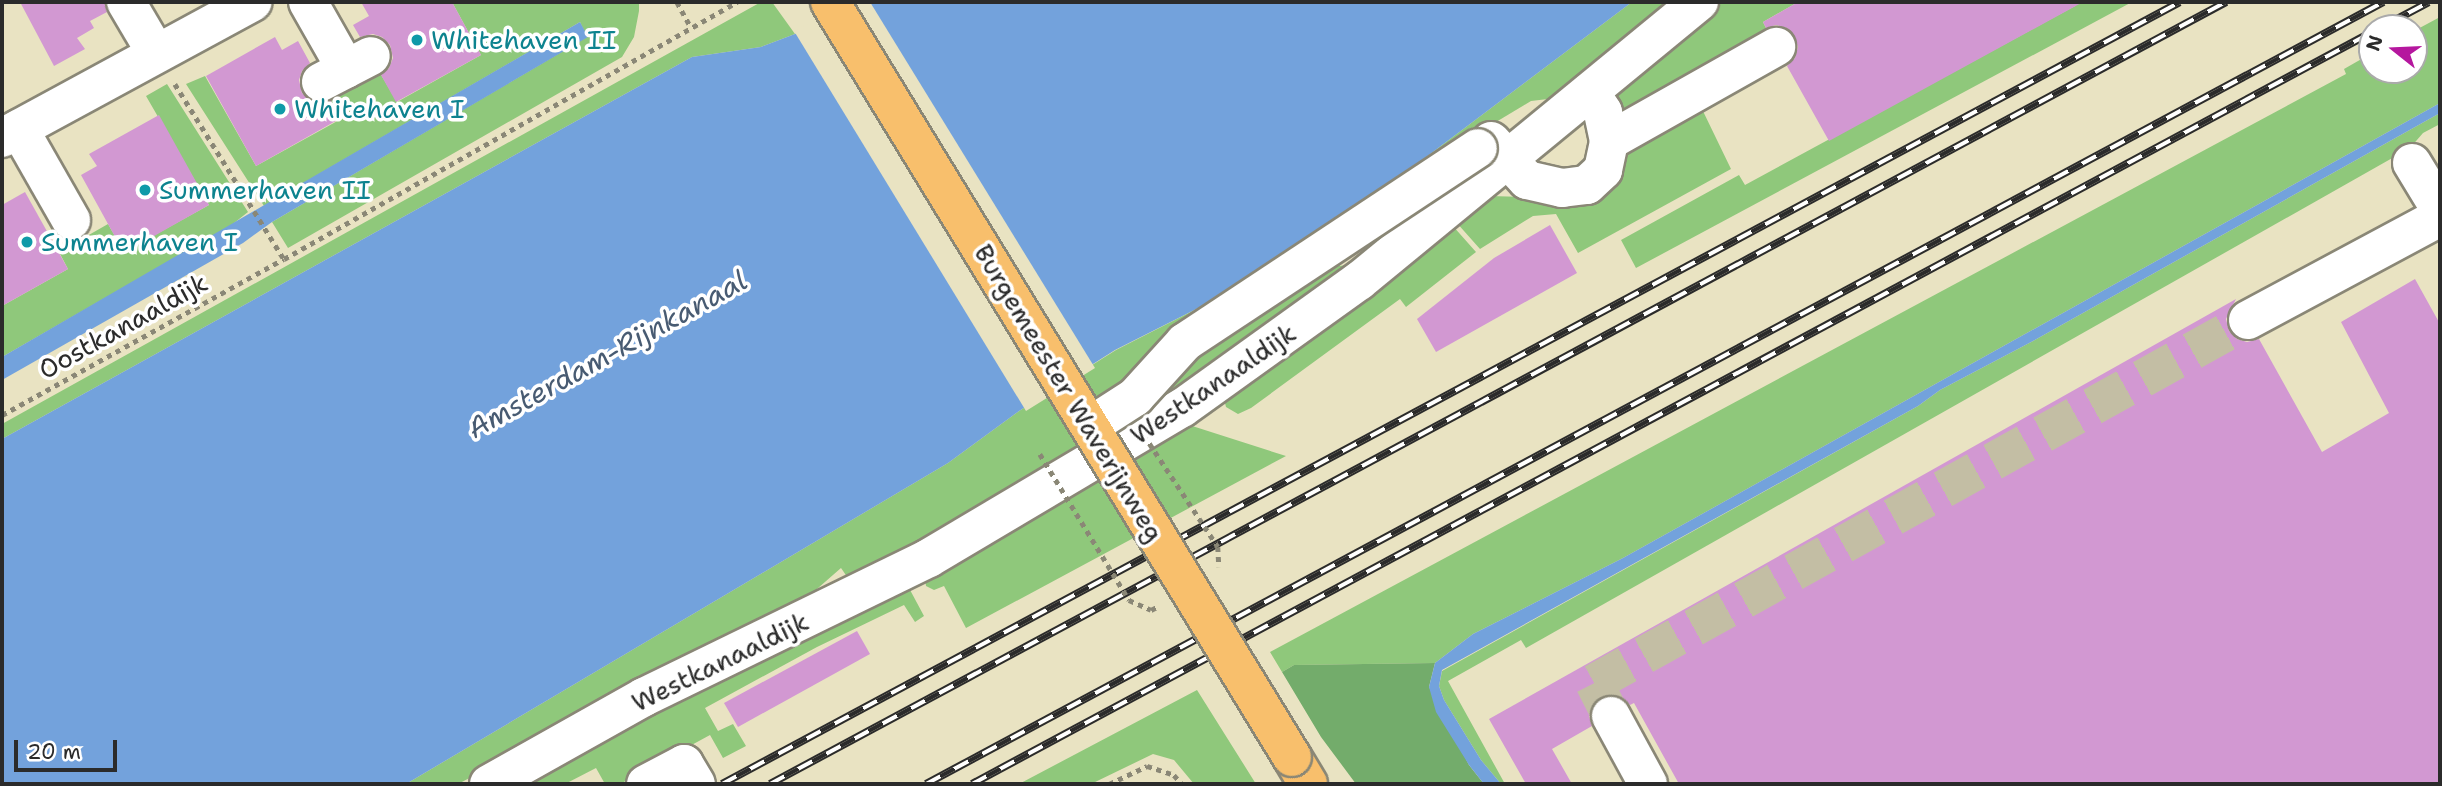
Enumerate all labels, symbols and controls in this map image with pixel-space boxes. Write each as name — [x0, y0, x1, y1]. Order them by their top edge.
north arrow — [2358, 14, 2428, 84]
place label: Whitehaven II — [431, 24, 616, 56]
marker: Whitehaven II — [409, 32, 425, 48]
text: N — [2360, 32, 2389, 54]
place label: Whitehaven I — [294, 93, 465, 125]
marker: Whitehaven I — [272, 101, 288, 117]
place label: Summerhaven II — [159, 174, 371, 206]
marker: Summerhaven II — [137, 182, 153, 198]
place label: Summerhaven I — [41, 226, 238, 258]
marker: Summerhaven I — [19, 234, 35, 250]
street label: Burgemeester Waverijnweg — [968, 239, 1170, 547]
water label: Amsterdam-Rijnkanaal — [461, 263, 753, 445]
street label: Oostkanaaldijk — [33, 267, 213, 385]
street label: Westkanaaldijk — [1124, 317, 1302, 451]
street label: Westkanaaldijk — [627, 606, 813, 718]
scale bar — [18, 726, 121, 770]
text: 20 m — [27, 738, 81, 766]

